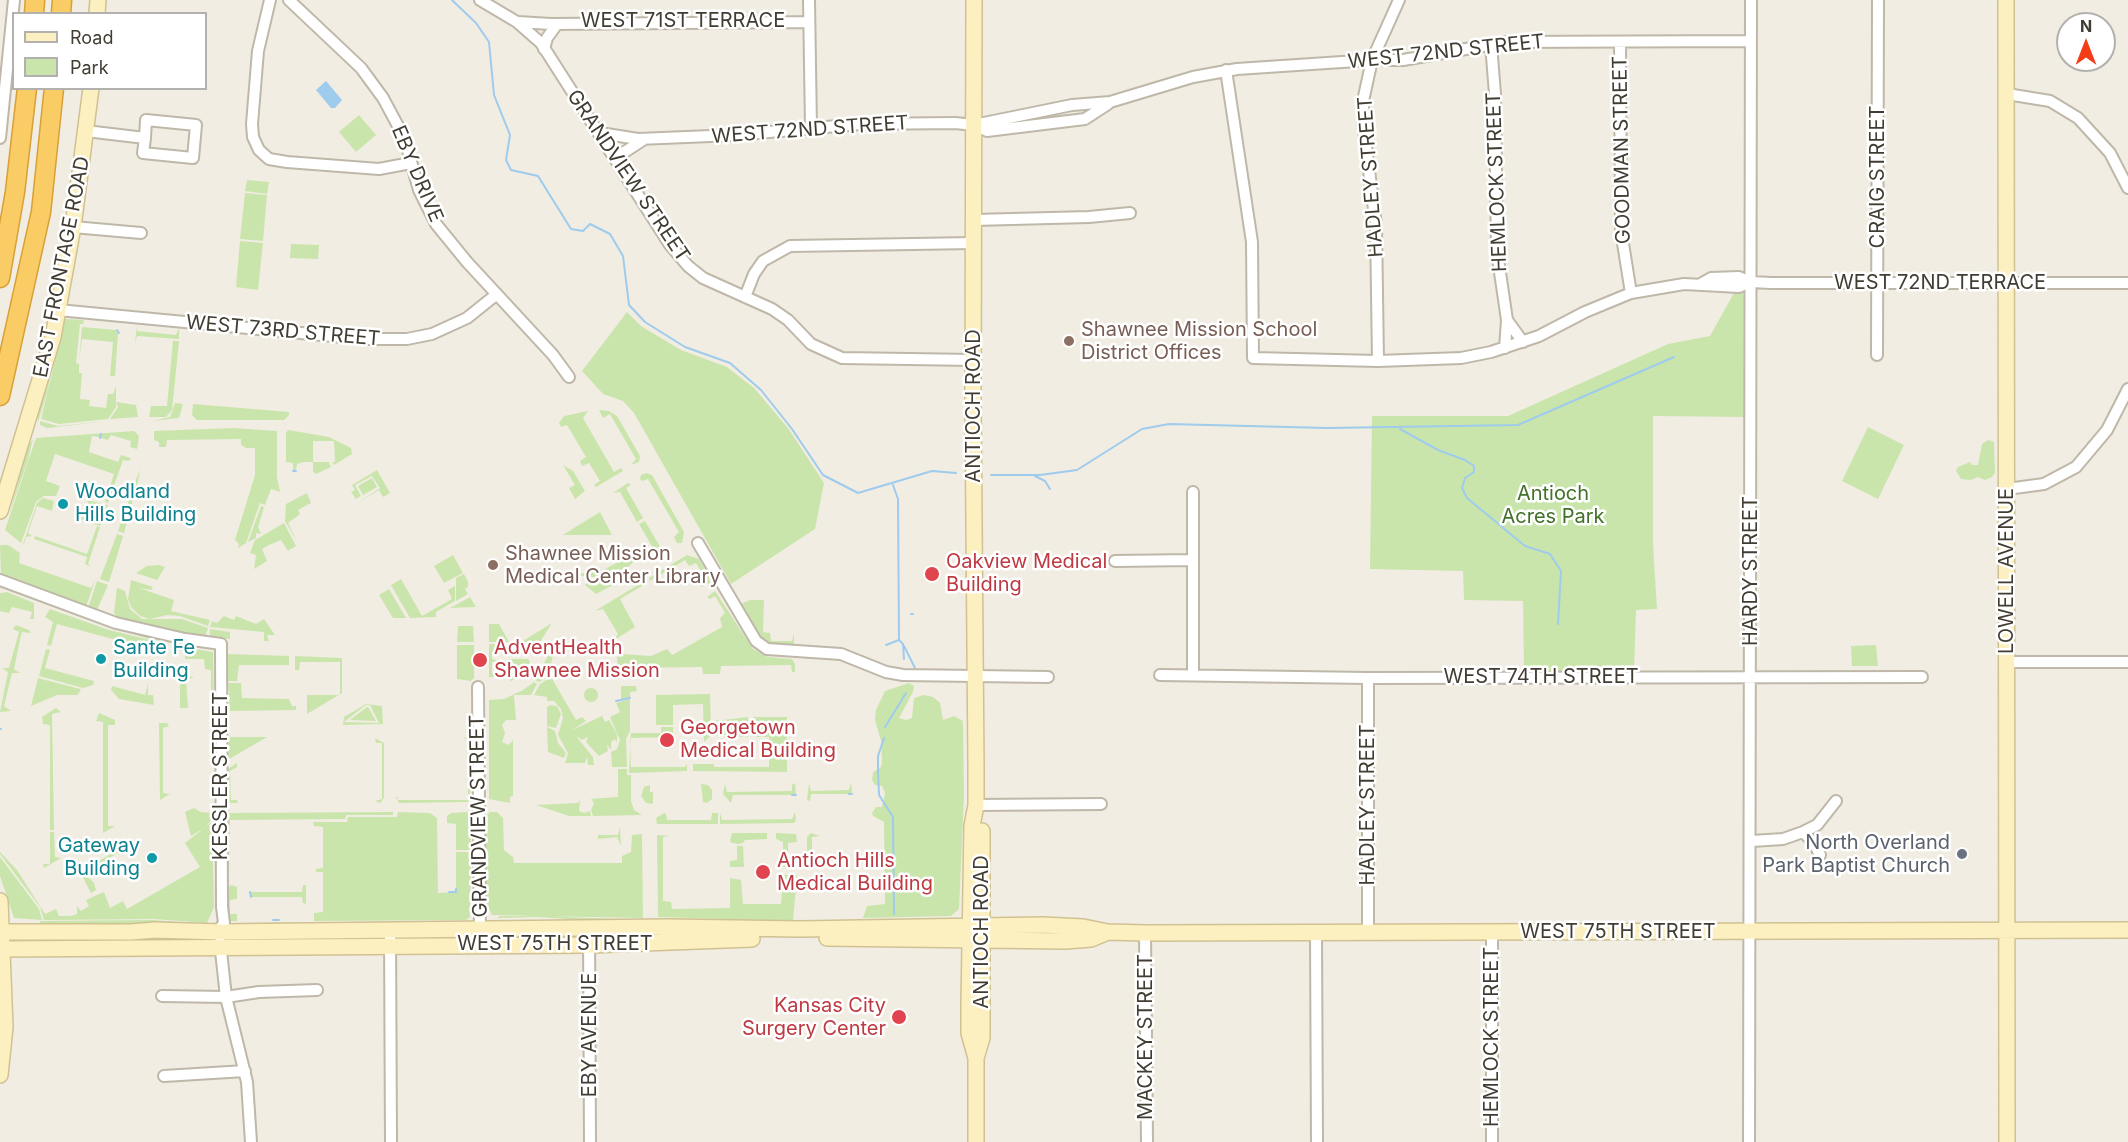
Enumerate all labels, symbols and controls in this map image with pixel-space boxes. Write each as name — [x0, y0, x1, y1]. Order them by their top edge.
street label: WEST 71ST TERRACE — [581, 9, 785, 33]
legend — [12, 12, 207, 90]
north arrow — [2056, 12, 2116, 72]
text: N — [2080, 16, 2092, 36]
text: Road — [70, 27, 113, 48]
street label: WEST 72ND STREET — [1347, 30, 1545, 74]
street label: GOODMAN STREET — [1608, 56, 1636, 244]
text: Park — [70, 57, 109, 78]
street label: GRANDVIEW STREET — [561, 85, 695, 267]
street label: HEMLOCK STREET — [1482, 92, 1512, 272]
street label: HADLEY STREET — [1353, 96, 1389, 258]
street label: CRAIG STREET — [1866, 106, 1890, 248]
street label: WEST 72ND STREET — [711, 111, 909, 149]
street label: EBY DRIVE — [386, 122, 448, 226]
street label: EAST FRONTAGE ROAD — [29, 154, 95, 380]
street label: WEST 72ND TERRACE — [1834, 271, 2046, 295]
street label: WEST 73RD STREET — [185, 311, 381, 351]
place label: Shawnee Mission School District Offices — [1081, 318, 1317, 365]
street label: ANTIOCH ROAD — [962, 329, 986, 483]
marker: Shawnee Mission School District Offices — [1062, 334, 1076, 348]
place label: Woodland Hills Building — [75, 480, 196, 527]
park label: Antioch Acres Park — [1501, 482, 1605, 529]
street label: LOWELL AVENUE — [1995, 488, 2019, 654]
street label: HARDY STREET — [1739, 496, 1763, 646]
marker: Woodland Hills Building — [56, 497, 70, 511]
place label: Shawnee Mission Medical Center Library — [505, 542, 721, 589]
place label: Oakview Medical Building — [946, 550, 1107, 597]
marker: Shawnee Mission Medical Center Library — [486, 558, 500, 572]
marker: Oakview Medical Building — [923, 565, 941, 583]
place label: Sante Fe Building — [113, 636, 195, 683]
place label: AdventHealth Shawnee Mission — [494, 636, 660, 683]
marker: AdventHealth Shawnee Mission — [471, 651, 489, 669]
marker: Sante Fe Building — [94, 652, 108, 666]
street label: WEST 74TH STREET — [1443, 665, 1639, 689]
street label: KESSLER STREET — [209, 692, 233, 860]
street label: GRANDVIEW STREET — [465, 715, 493, 917]
place label: Georgetown Medical Building — [680, 716, 836, 763]
street label: HADLEY STREET — [1356, 724, 1380, 886]
marker: Georgetown Medical Building — [658, 731, 676, 749]
place label: North Overland Park Baptist Church — [1762, 831, 1950, 878]
place label: Gateway Building — [58, 834, 140, 881]
marker: North Overland Park Baptist Church — [1955, 847, 1969, 861]
place label: Antioch Hills Medical Building — [777, 849, 933, 896]
marker: Gateway Building — [145, 851, 159, 865]
street label: ANTIOCH ROAD — [970, 855, 994, 1009]
marker: Antioch Hills Medical Building — [754, 863, 772, 881]
street label: WEST 75TH STREET — [1520, 920, 1716, 944]
street label: WEST 75TH STREET — [457, 932, 653, 956]
street label: HEMLOCK STREET — [1480, 947, 1504, 1127]
street label: MACKEY STREET — [1134, 954, 1158, 1120]
street label: EBY AVENUE — [578, 973, 602, 1097]
place label: Kansas City Surgery Center — [742, 994, 886, 1041]
marker: Kansas City Surgery Center — [890, 1008, 908, 1026]

